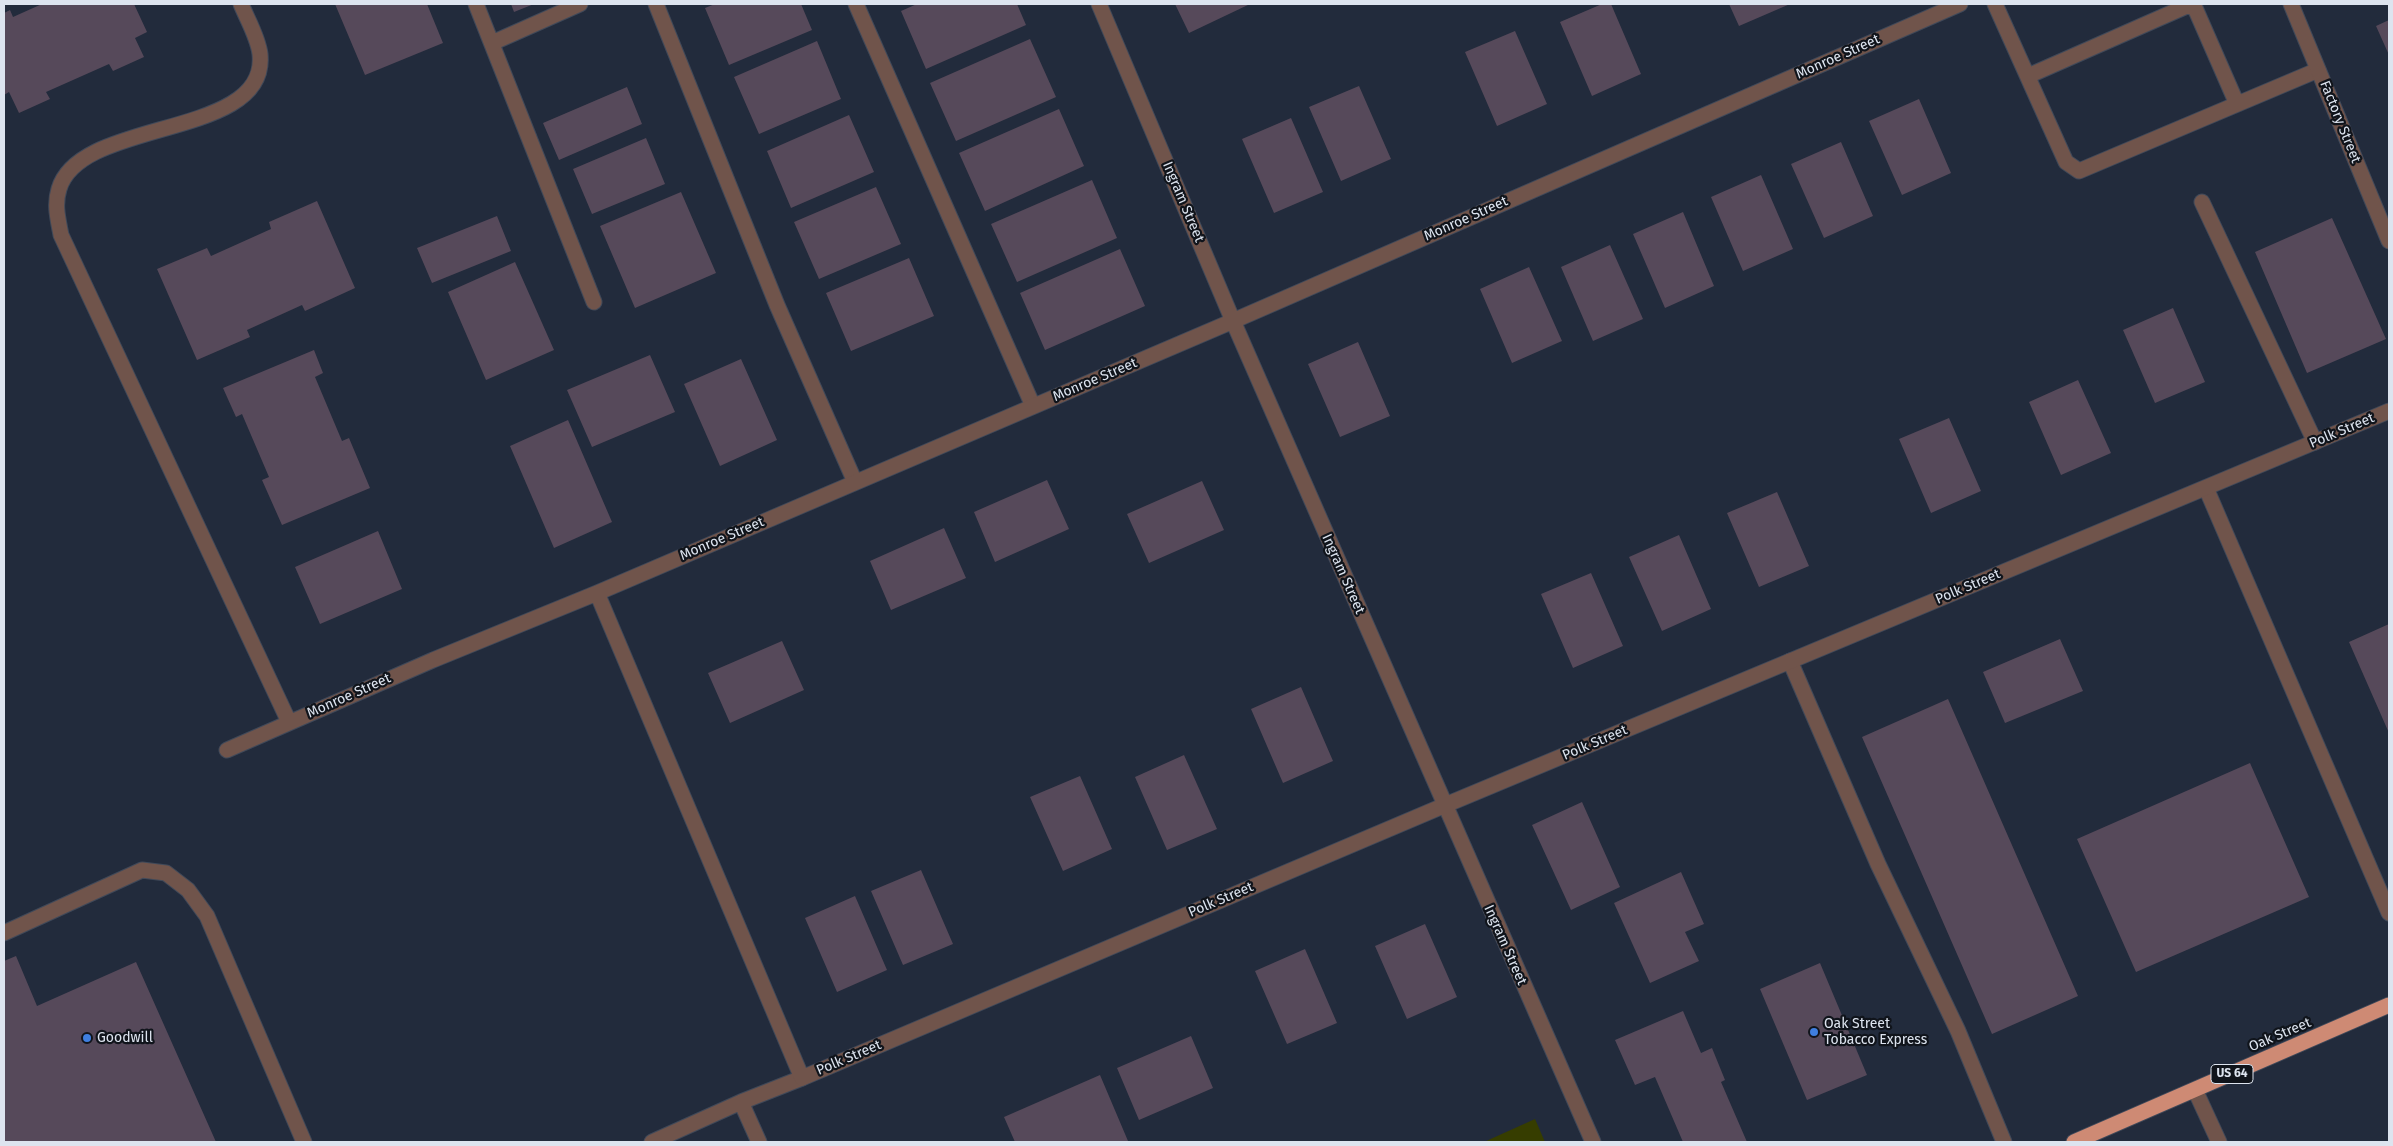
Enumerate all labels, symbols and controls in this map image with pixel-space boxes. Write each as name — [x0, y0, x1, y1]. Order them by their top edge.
street label: Monroe Street — [1794, 31, 1882, 83]
street label: Factory Street — [2316, 78, 2364, 166]
street label: Ingram Street — [1158, 159, 1208, 245]
street label: Monroe Street — [1422, 193, 1510, 245]
street label: Monroe Street — [1050, 355, 1140, 405]
street label: Polk Street — [2307, 410, 2377, 452]
street label: Monroe Street — [677, 514, 767, 564]
street label: Ingram Street — [1318, 531, 1368, 617]
street label: Polk Street — [1933, 566, 2003, 608]
street label: Monroe Street — [305, 670, 393, 722]
street label: Polk Street — [1560, 722, 1630, 764]
street label: Polk Street — [1186, 879, 1256, 921]
street label: Ingram Street — [1480, 902, 1530, 988]
street label: Oak Street — [2246, 1014, 2314, 1056]
place label: Oak Street Tobacco Express — [1824, 1016, 1927, 1048]
marker: Oak Street Tobacco Express — [1808, 1026, 1820, 1038]
place label: Goodwill — [97, 1030, 153, 1046]
marker: Goodwill — [81, 1032, 93, 1044]
street label: Polk Street — [814, 1037, 884, 1079]
road number: US 64 — [2211, 1064, 2253, 1084]

